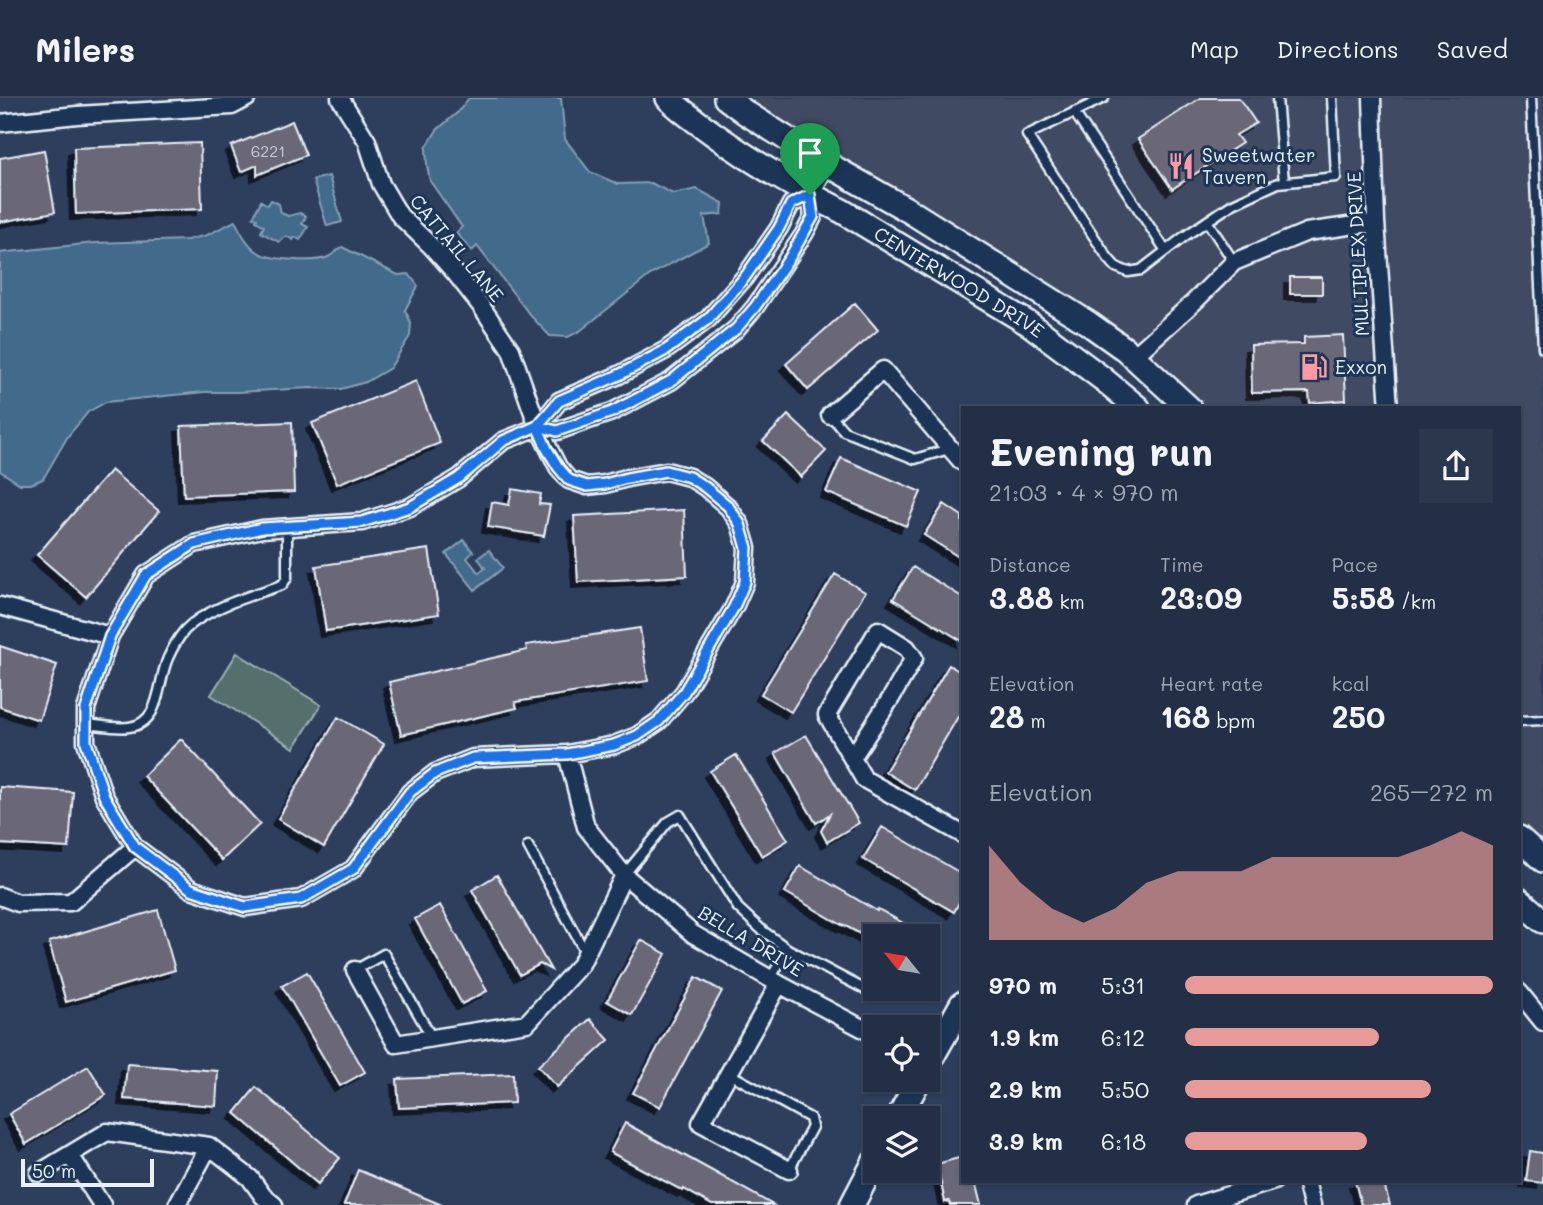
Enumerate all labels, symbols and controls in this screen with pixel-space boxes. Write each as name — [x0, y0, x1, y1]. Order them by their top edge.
text: Milers — [35, 27, 135, 70]
text: Map — [1190, 33, 1239, 64]
text: Directions — [1277, 33, 1399, 64]
text: Saved — [1437, 33, 1508, 64]
pin — [780, 123, 840, 195]
icon: arrive — [791, 134, 829, 172]
house number: 6221 — [251, 140, 285, 161]
place label: Sweetwater Tavern — [1202, 142, 1316, 189]
restaurant icon: Sweetwater Tavern — [1166, 151, 1196, 181]
street label: MULTIPLEX DRIVE — [1341, 171, 1374, 337]
street label: CATTAIL LANE — [405, 189, 510, 307]
street label: CENTERWOOD DRIVE — [870, 220, 1050, 343]
fuel station icon: Exxon — [1299, 352, 1329, 382]
place label: Exxon — [1335, 354, 1387, 379]
text: Evening run — [989, 426, 1213, 476]
button: share — [1419, 429, 1493, 503]
text: 21:03 · 4 × 970 m — [989, 477, 1179, 507]
text: Distance — [989, 552, 1071, 577]
text: Time — [1160, 552, 1204, 577]
text: Pace — [1332, 552, 1378, 577]
text: 3.88 — [989, 577, 1053, 617]
text: 23:09 — [1160, 577, 1242, 617]
text: 5:58 — [1332, 577, 1395, 617]
text: km — [1053, 589, 1085, 614]
text: /km — [1395, 589, 1436, 614]
text: Elevation — [989, 671, 1074, 696]
text: Heart rate — [1160, 671, 1263, 696]
text: kcal — [1332, 671, 1370, 696]
text: 28 — [989, 696, 1024, 736]
text: 168 — [1160, 696, 1210, 736]
text: 250 — [1332, 696, 1385, 736]
text: m — [1024, 708, 1046, 733]
text: bpm — [1210, 708, 1255, 733]
text: Elevation — [989, 777, 1092, 807]
text: 265–272 m — [1370, 777, 1493, 807]
street label: BELLA DRIVE — [694, 899, 809, 982]
north arrow — [863, 924, 940, 1001]
map controls — [863, 924, 940, 1183]
text: 970 m — [989, 970, 1057, 1000]
text: 5:31 — [1101, 970, 1145, 1000]
button: locate — [863, 1015, 940, 1092]
text: 1.9 km — [989, 1022, 1059, 1052]
text: 6:12 — [1101, 1022, 1145, 1052]
text: 2.9 km — [989, 1074, 1062, 1104]
text: 5:50 — [1101, 1074, 1149, 1104]
button: layers — [863, 1106, 940, 1183]
text: 3.9 km — [989, 1126, 1063, 1156]
text: 6:18 — [1101, 1126, 1146, 1156]
scale bar — [21, 1156, 154, 1188]
text: 50 m — [32, 1158, 76, 1183]

